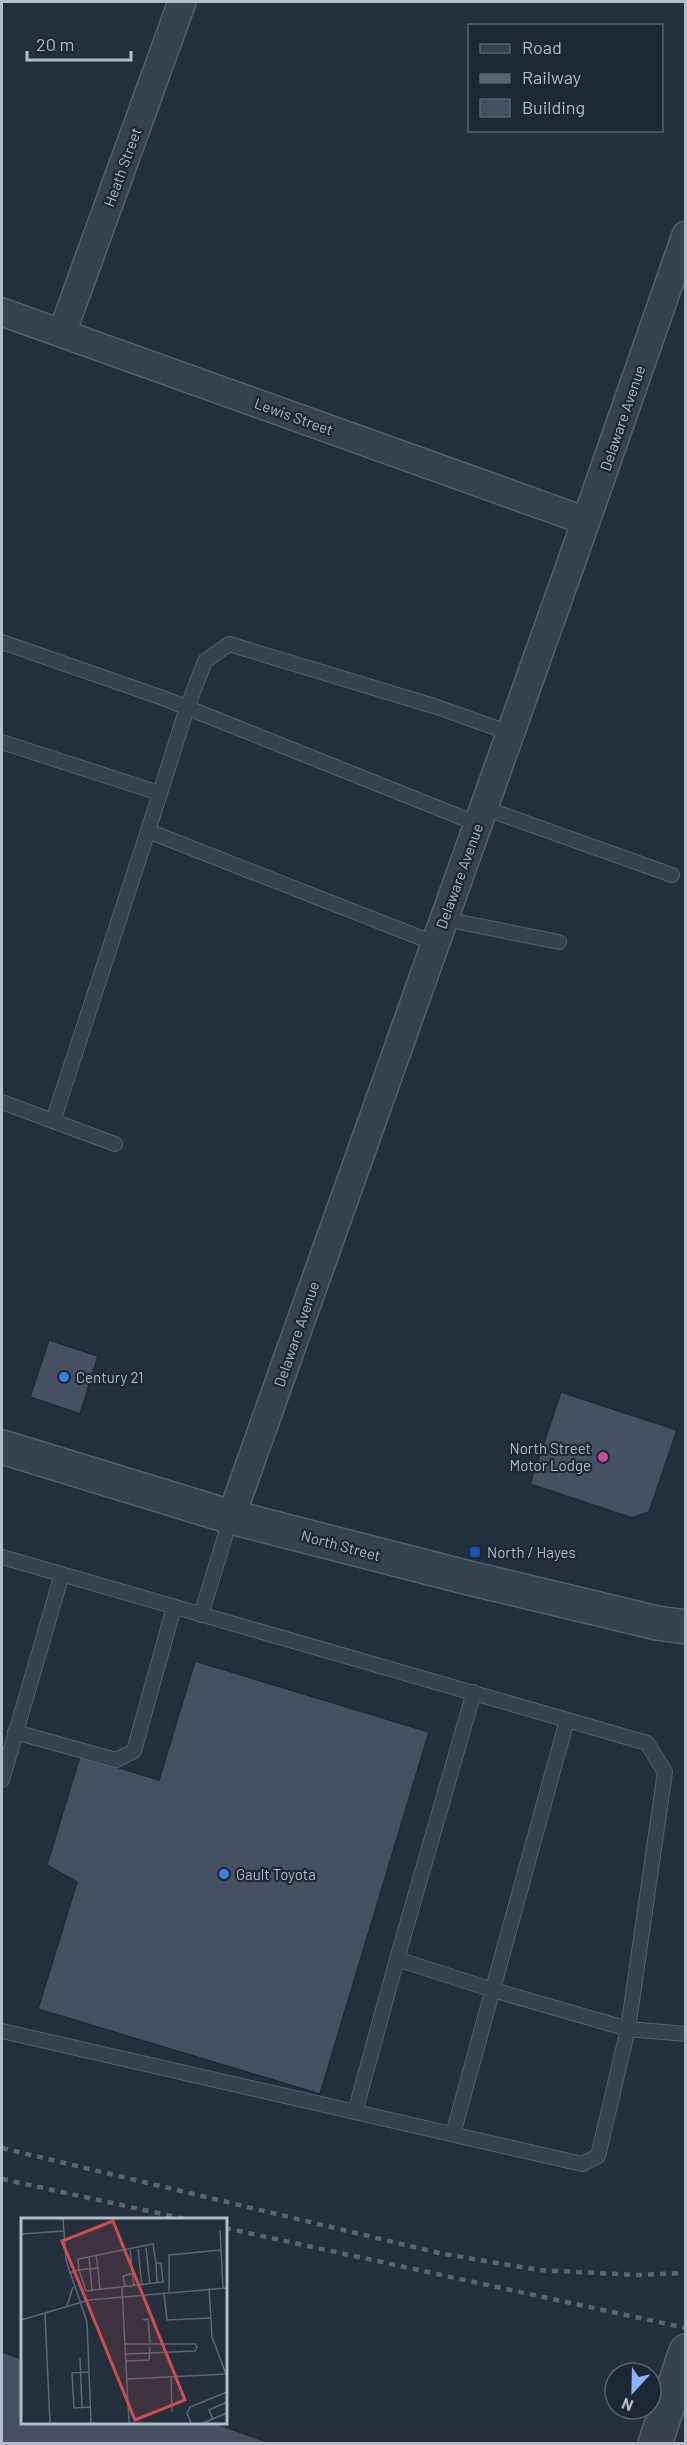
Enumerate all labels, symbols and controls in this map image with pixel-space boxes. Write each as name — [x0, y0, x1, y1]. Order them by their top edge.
scale bar — [27, 24, 130, 62]
legend — [468, 24, 663, 132]
text: 20 m — [36, 33, 74, 55]
text: Road — [522, 36, 562, 58]
text: Railway — [522, 66, 581, 88]
text: Building — [522, 96, 585, 118]
street label: Heath Street — [99, 125, 145, 209]
street label: Delaware Avenue — [595, 363, 649, 473]
street label: Lewis Street — [252, 393, 336, 439]
street label: Delaware Avenue — [432, 821, 486, 931]
street label: Delaware Avenue — [269, 1279, 323, 1389]
place label: Century 21 — [76, 1368, 144, 1386]
marker: Century 21 — [57, 1370, 71, 1384]
place label: North Street Motor Lodge — [509, 1439, 591, 1474]
marker: North Street Motor Lodge — [596, 1450, 610, 1464]
street label: North Street — [299, 1526, 383, 1564]
place label: North / Hayes — [487, 1543, 576, 1561]
marker: North / Hayes — [468, 1545, 482, 1559]
place label: Gault Toyota — [236, 1865, 316, 1883]
marker: Gault Toyota — [217, 1867, 231, 1881]
inset map — [21, 2218, 226, 2424]
north arrow — [603, 2361, 663, 2421]
text: N — [619, 2395, 636, 2416]

